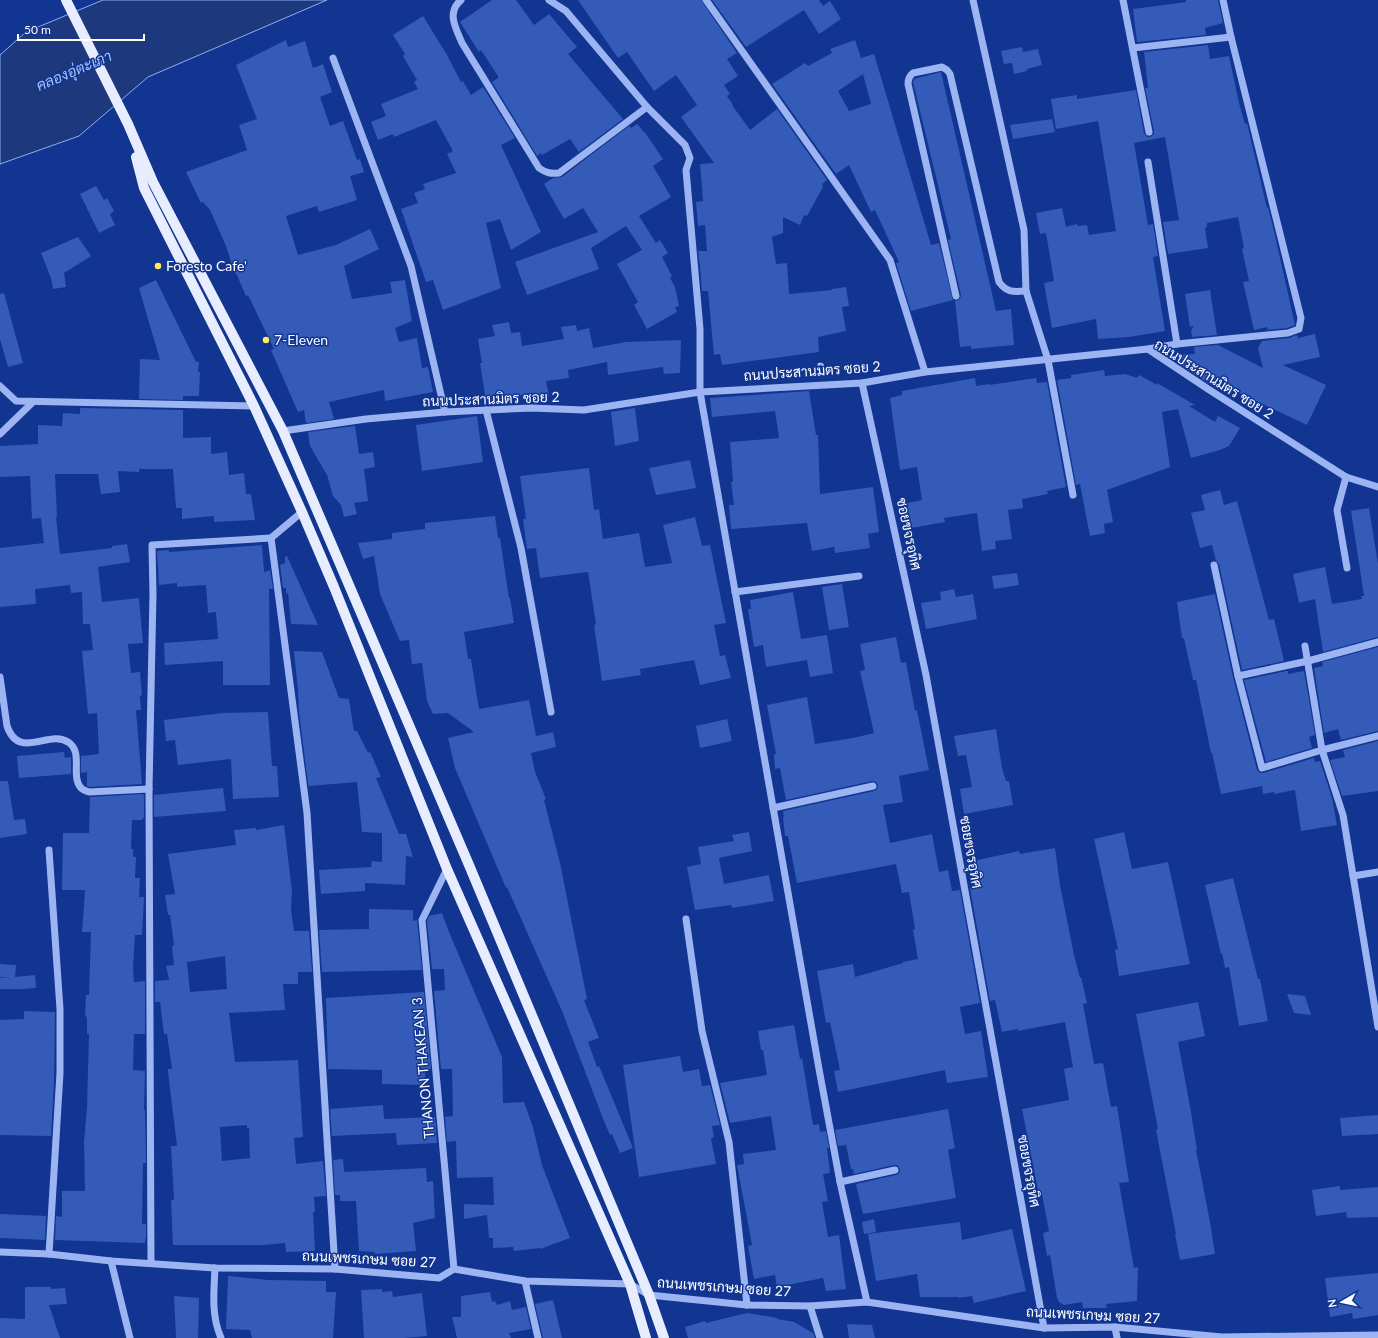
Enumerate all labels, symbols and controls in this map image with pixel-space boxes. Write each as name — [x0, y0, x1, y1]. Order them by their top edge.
scale bar — [18, 16, 144, 42]
text: 50 m — [24, 22, 51, 37]
water label: คลองอุ่ตะเภา — [33, 46, 115, 97]
place label: Foresto Cafe' — [166, 257, 247, 274]
marker: Foresto Cafe' — [153, 261, 163, 271]
place label: 7-Eleven — [274, 331, 328, 348]
marker: 7-Eleven — [261, 335, 271, 345]
street label: ถนนประสานมิตร ซอย 2 — [1152, 335, 1277, 422]
street label: ถนนประสานมิตร ซอย 2 — [743, 357, 881, 384]
street label: ถนนประสานมิตร ซอย 2 — [422, 388, 560, 409]
street label: ซอยขจรอุทิศ — [892, 496, 925, 572]
street label: ซอยขจรอุทิศ — [955, 814, 986, 890]
street label: THANON THAKEAN 3 — [408, 997, 437, 1139]
street label: ซอยขจรอุทิศ — [1013, 1133, 1044, 1209]
street label: ถนนเพชรเกษม ซอย 27 — [301, 1246, 437, 1271]
street label: ถนนเพชรเกษม ซอย 27 — [656, 1273, 792, 1300]
north arrow — [1322, 1282, 1362, 1322]
text: N — [1325, 1298, 1339, 1309]
street label: ถนนเพชรเกษม ซอย 27 — [1025, 1302, 1161, 1327]

